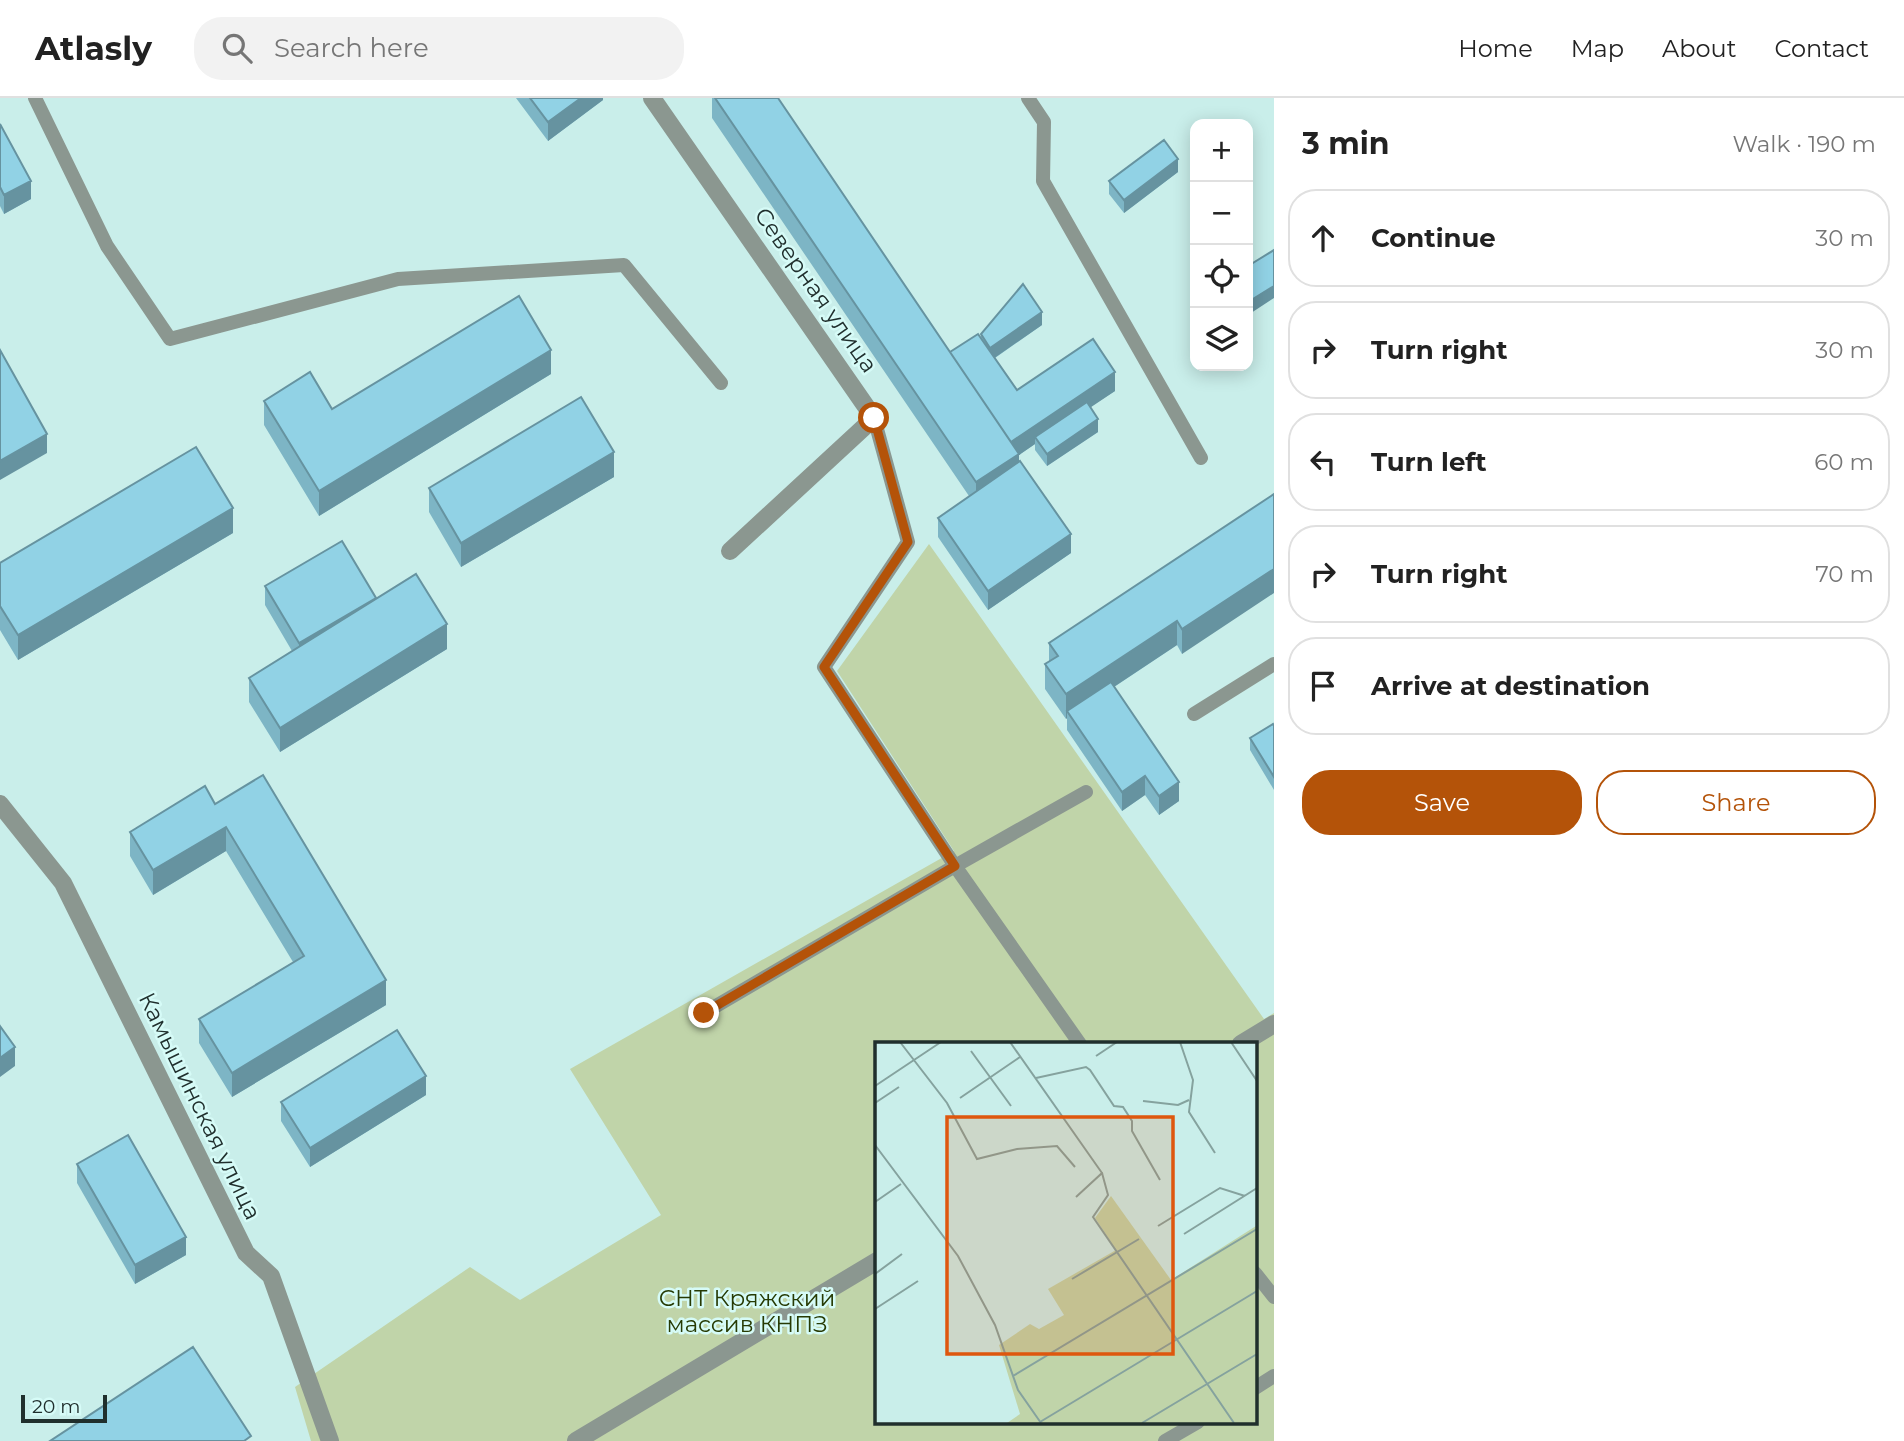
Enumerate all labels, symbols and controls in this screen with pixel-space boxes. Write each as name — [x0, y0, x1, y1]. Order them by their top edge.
search box — [194, 17, 684, 80]
text: Atlasly — [35, 28, 152, 68]
icon: search — [218, 29, 256, 67]
text: Search here — [274, 32, 429, 64]
text: Home — [1458, 34, 1533, 63]
text: Map — [1571, 34, 1624, 63]
text: About — [1662, 34, 1736, 63]
text: Contact — [1774, 34, 1869, 63]
map controls — [1190, 119, 1253, 371]
button: + — [1190, 119, 1253, 182]
text: 3 min — [1302, 125, 1389, 162]
text: Walk · 190 m — [1732, 130, 1876, 158]
button: − — [1190, 182, 1253, 245]
street label: Северная улица — [749, 202, 883, 378]
icon: ahead — [1304, 219, 1342, 257]
text: Continue — [1371, 222, 1496, 254]
text: 30 m — [1815, 224, 1874, 252]
button: locate — [1190, 245, 1253, 308]
button: layers — [1190, 308, 1253, 371]
icon: right — [1304, 331, 1342, 369]
text: Turn right — [1371, 334, 1507, 366]
text: 30 m — [1815, 336, 1874, 364]
route start — [858, 402, 889, 433]
icon: left — [1304, 443, 1342, 481]
text: Turn left — [1371, 446, 1487, 478]
text: 60 m — [1814, 448, 1874, 476]
icon: right — [1304, 555, 1342, 593]
text: Turn right — [1371, 558, 1507, 590]
text: 70 m — [1815, 560, 1874, 588]
icon: arrive — [1304, 667, 1342, 705]
text: Arrive at destination — [1371, 670, 1650, 702]
button: Save — [1302, 770, 1582, 835]
button: Share — [1596, 770, 1876, 835]
street label: Камышинская улица — [133, 988, 267, 1224]
route end — [688, 997, 719, 1028]
inset map — [875, 1042, 1256, 1424]
park label: СНТ Кряжский массив КНПЗ — [659, 1284, 835, 1338]
scale bar — [21, 1392, 107, 1424]
text: 20 m — [32, 1395, 80, 1418]

